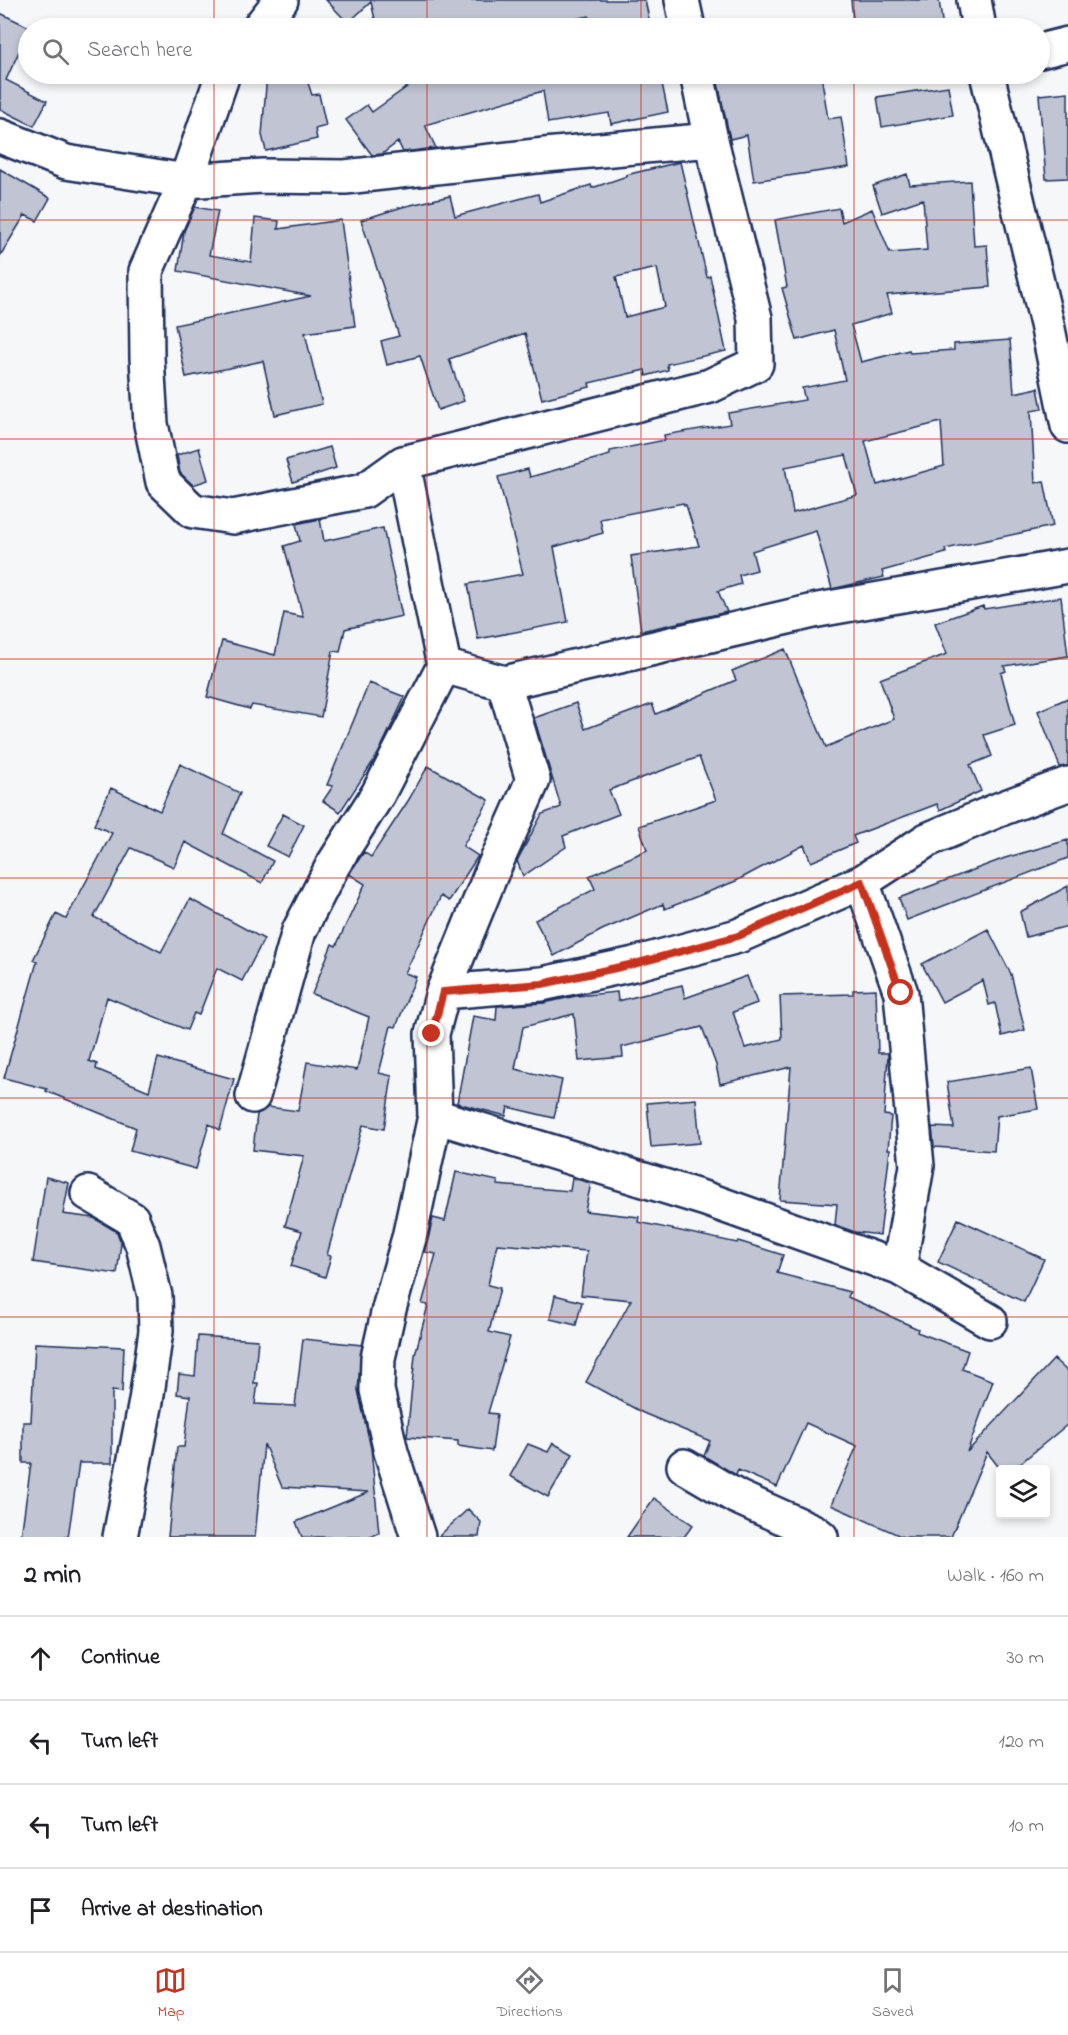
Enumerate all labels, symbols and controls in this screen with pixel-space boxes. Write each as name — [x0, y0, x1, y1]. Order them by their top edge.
search box — [18, 18, 1050, 84]
icon: search — [39, 35, 72, 68]
text: Search here — [87, 35, 192, 67]
route start — [887, 979, 913, 1005]
route end — [418, 1020, 444, 1046]
map controls — [996, 1465, 1050, 1519]
button: layers — [996, 1465, 1050, 1519]
text: 2 min — [24, 1557, 81, 1595]
text: Walk · 160 m — [947, 1562, 1044, 1591]
icon: ahead — [24, 1642, 57, 1675]
text: Continue — [81, 1642, 160, 1674]
text: 30 m — [1007, 1644, 1044, 1673]
icon: left — [24, 1726, 57, 1759]
text: Turn left — [81, 1726, 158, 1758]
text: 120 m — [999, 1728, 1044, 1757]
icon: left — [24, 1810, 57, 1843]
text: Turn left — [81, 1810, 158, 1842]
text: 10 m — [1008, 1812, 1044, 1841]
icon: arrive — [24, 1894, 57, 1927]
text: Arrive at destination — [81, 1894, 263, 1926]
tab: Map — [154, 1964, 187, 2024]
tab: Directions — [496, 1964, 563, 2024]
tab: Saved — [872, 1964, 914, 2024]

